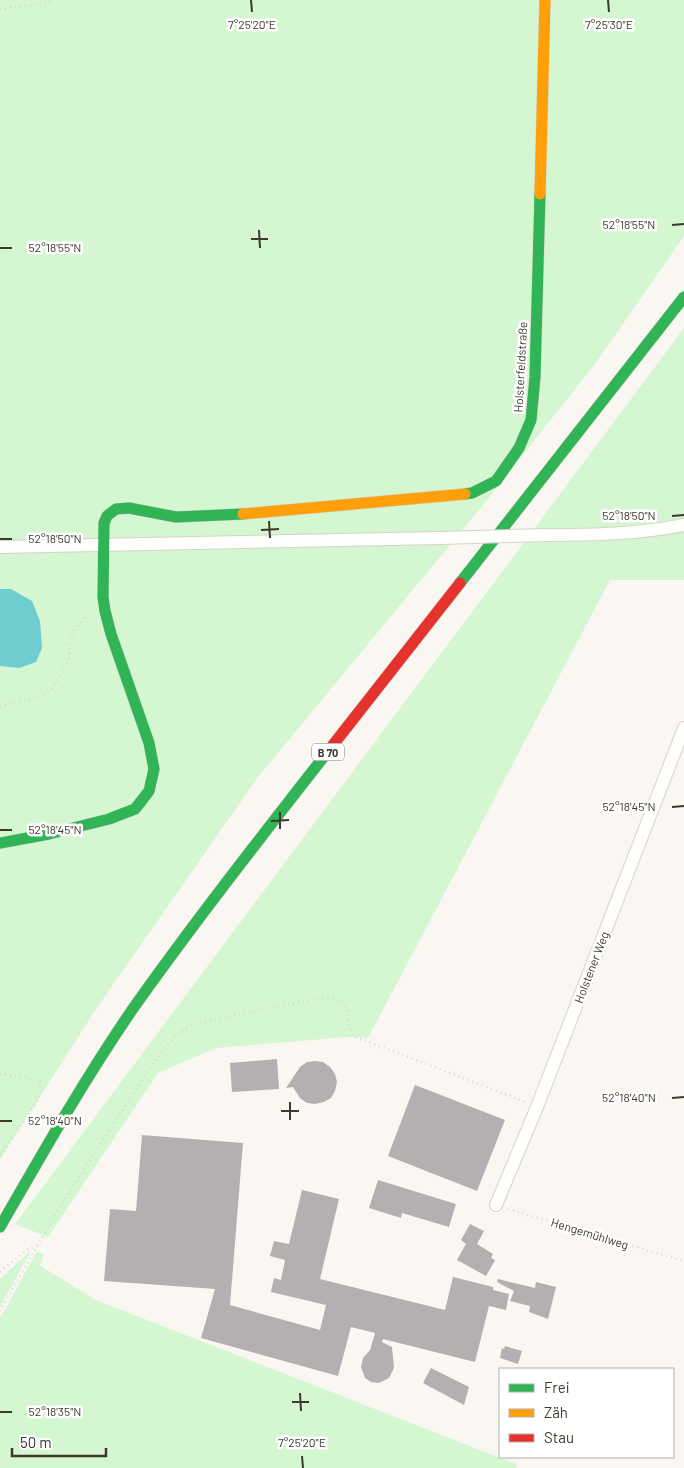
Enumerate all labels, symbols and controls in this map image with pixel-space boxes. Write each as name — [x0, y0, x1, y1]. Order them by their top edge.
text: 7°25'20"E — [228, 17, 276, 31]
text: 7°25'30"E — [585, 17, 633, 31]
text: 52°18'55"N — [603, 217, 655, 231]
text: 52°18'55"N — [29, 240, 81, 254]
street label: Holsterfeldstraße — [511, 321, 529, 413]
text: 52°18'50"N — [602, 508, 656, 522]
text: 52°18'50"N — [28, 531, 82, 545]
road number: B 70 — [312, 744, 344, 760]
text: 52°18'45"N — [602, 799, 656, 813]
text: 52°18'45"N — [28, 822, 82, 836]
street label: Holstener Weg — [571, 929, 611, 1005]
text: 52°18'40"N — [602, 1090, 656, 1104]
text: 52°18'40"N — [28, 1113, 82, 1127]
street label: Hengemühlweg — [549, 1215, 631, 1251]
legend — [499, 1368, 674, 1458]
text: Frei — [544, 1378, 570, 1396]
text: Zäh — [544, 1403, 568, 1421]
text: 52°18'35"N — [29, 1404, 81, 1418]
scale bar — [12, 1426, 106, 1458]
text: Stau — [544, 1428, 574, 1446]
text: 50 m — [20, 1433, 52, 1451]
text: 7°25'20"E — [278, 1435, 326, 1449]

